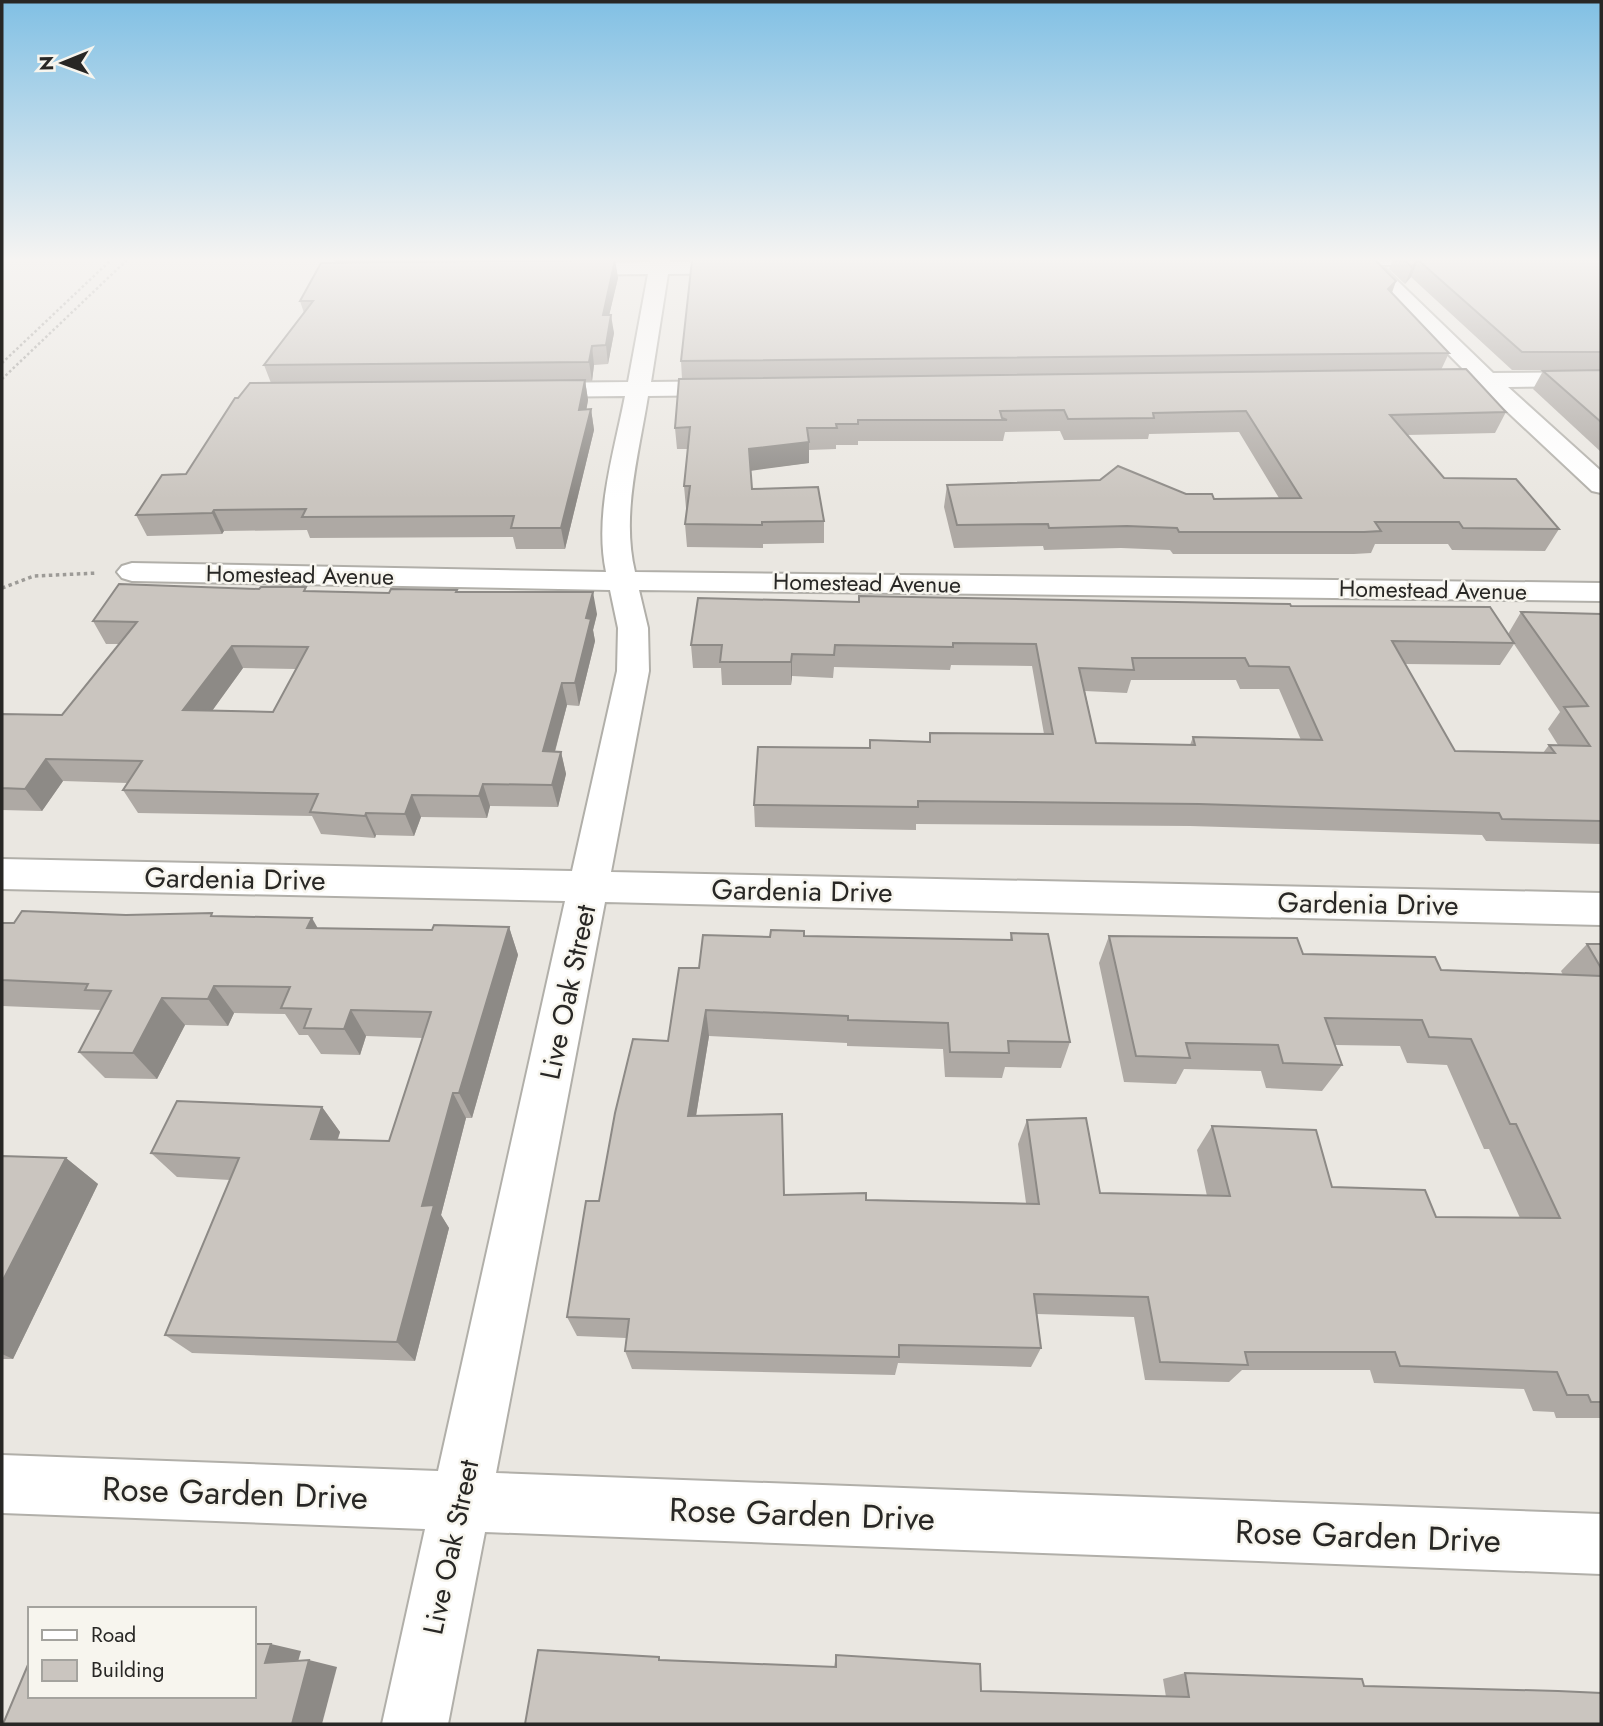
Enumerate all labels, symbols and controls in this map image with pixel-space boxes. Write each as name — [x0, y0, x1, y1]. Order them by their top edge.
north arrow — [28, 28, 98, 98]
text: N — [33, 56, 60, 71]
street label: Homestead Avenue — [206, 556, 395, 594]
street label: Homestead Avenue — [773, 564, 962, 602]
street label: Homestead Avenue — [1339, 571, 1528, 609]
street label: Gardenia Drive — [144, 857, 326, 901]
street label: Gardenia Drive — [711, 869, 893, 913]
street label: Gardenia Drive — [1277, 882, 1459, 926]
street label: Live Oak Street — [529, 901, 607, 1083]
street label: Live Oak Street — [412, 1456, 490, 1638]
street label: Rose Garden Drive — [101, 1465, 369, 1521]
street label: Rose Garden Drive — [668, 1486, 936, 1542]
street label: Rose Garden Drive — [1234, 1508, 1502, 1564]
legend — [28, 1607, 256, 1698]
text: Road — [91, 1620, 136, 1650]
text: Building — [91, 1655, 164, 1685]

